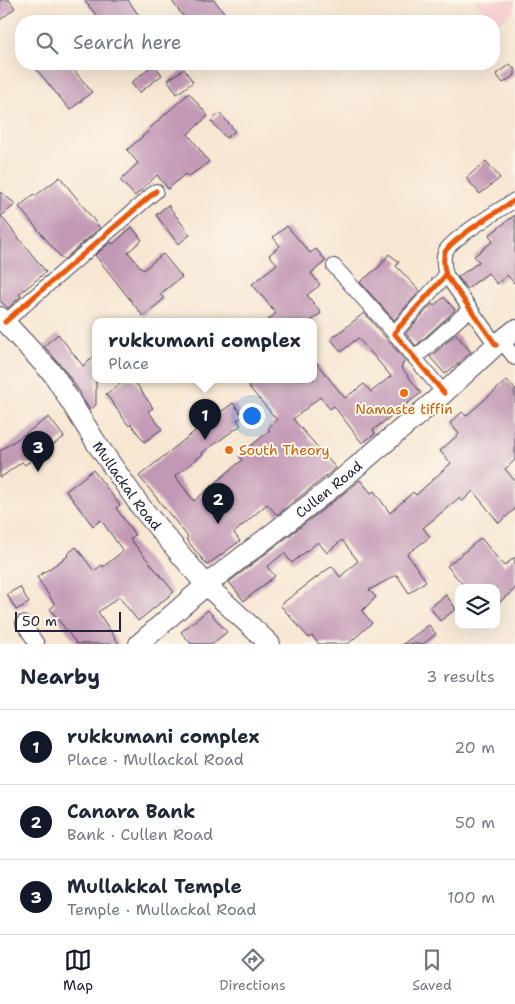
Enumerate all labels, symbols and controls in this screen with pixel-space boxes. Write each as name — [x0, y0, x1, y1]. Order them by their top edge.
search box — [15, 15, 500, 70]
icon: search — [33, 29, 61, 57]
text: Search here — [73, 30, 182, 55]
popup — [92, 318, 317, 383]
text: rukkumani complex — [108, 328, 301, 353]
text: Place — [108, 353, 149, 374]
marker: Namaste tiffin — [398, 387, 410, 399]
pin: 1 — [189, 399, 221, 440]
place label: Namaste tiffin — [355, 400, 453, 418]
your location — [239, 403, 265, 429]
pin: 3 — [22, 431, 54, 472]
street label: Mullackal Road — [89, 438, 166, 534]
place label: South Theory — [239, 441, 330, 459]
marker: South Theory — [223, 444, 235, 456]
street label: Cullen Road — [292, 457, 366, 522]
pin: 2 — [202, 483, 234, 524]
map controls — [455, 584, 500, 629]
button: layers — [455, 584, 500, 629]
scale bar — [15, 609, 121, 632]
text: 50 m — [22, 612, 57, 630]
text: Nearby — [20, 663, 100, 691]
text: 3 results — [426, 666, 495, 687]
text: rukkumani complex — [67, 724, 259, 749]
text: 1 — [32, 737, 40, 758]
text: 20 m — [454, 737, 495, 758]
text: Place · Mullackal Road — [67, 749, 244, 770]
text: Canara Bank — [67, 799, 195, 824]
text: 2 — [30, 812, 42, 833]
text: 50 m — [455, 812, 495, 833]
text: Bank · Cullen Road — [67, 824, 213, 845]
text: Mullakkal Temple — [67, 874, 242, 899]
text: 3 — [30, 887, 42, 908]
text: 100 m — [447, 887, 495, 908]
text: Temple · Mullackal Road — [67, 899, 257, 920]
tab: Map — [63, 946, 93, 994]
tab: Directions — [219, 946, 286, 994]
tab: Saved — [412, 946, 452, 994]

